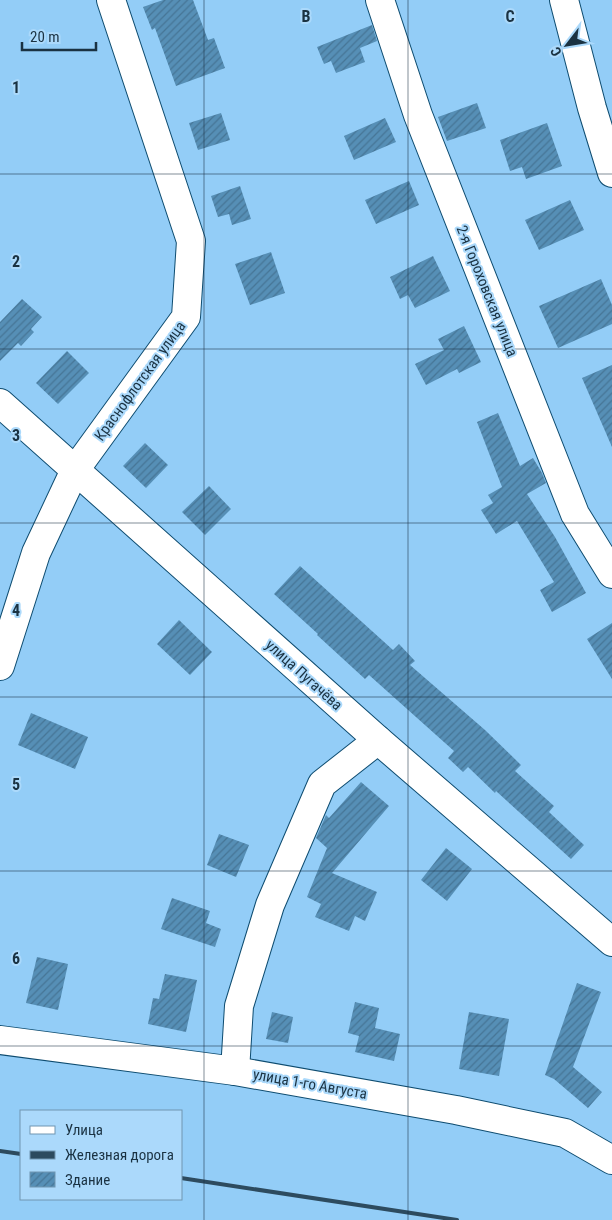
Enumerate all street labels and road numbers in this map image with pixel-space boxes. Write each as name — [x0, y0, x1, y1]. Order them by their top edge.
street label: 2-я Гороховская улица — [452, 223, 522, 359]
street label: Краснофлотская улица — [91, 318, 189, 444]
street label: улица Пугачёва — [262, 636, 346, 714]
street label: улица 1-го Августа — [252, 1065, 368, 1103]

